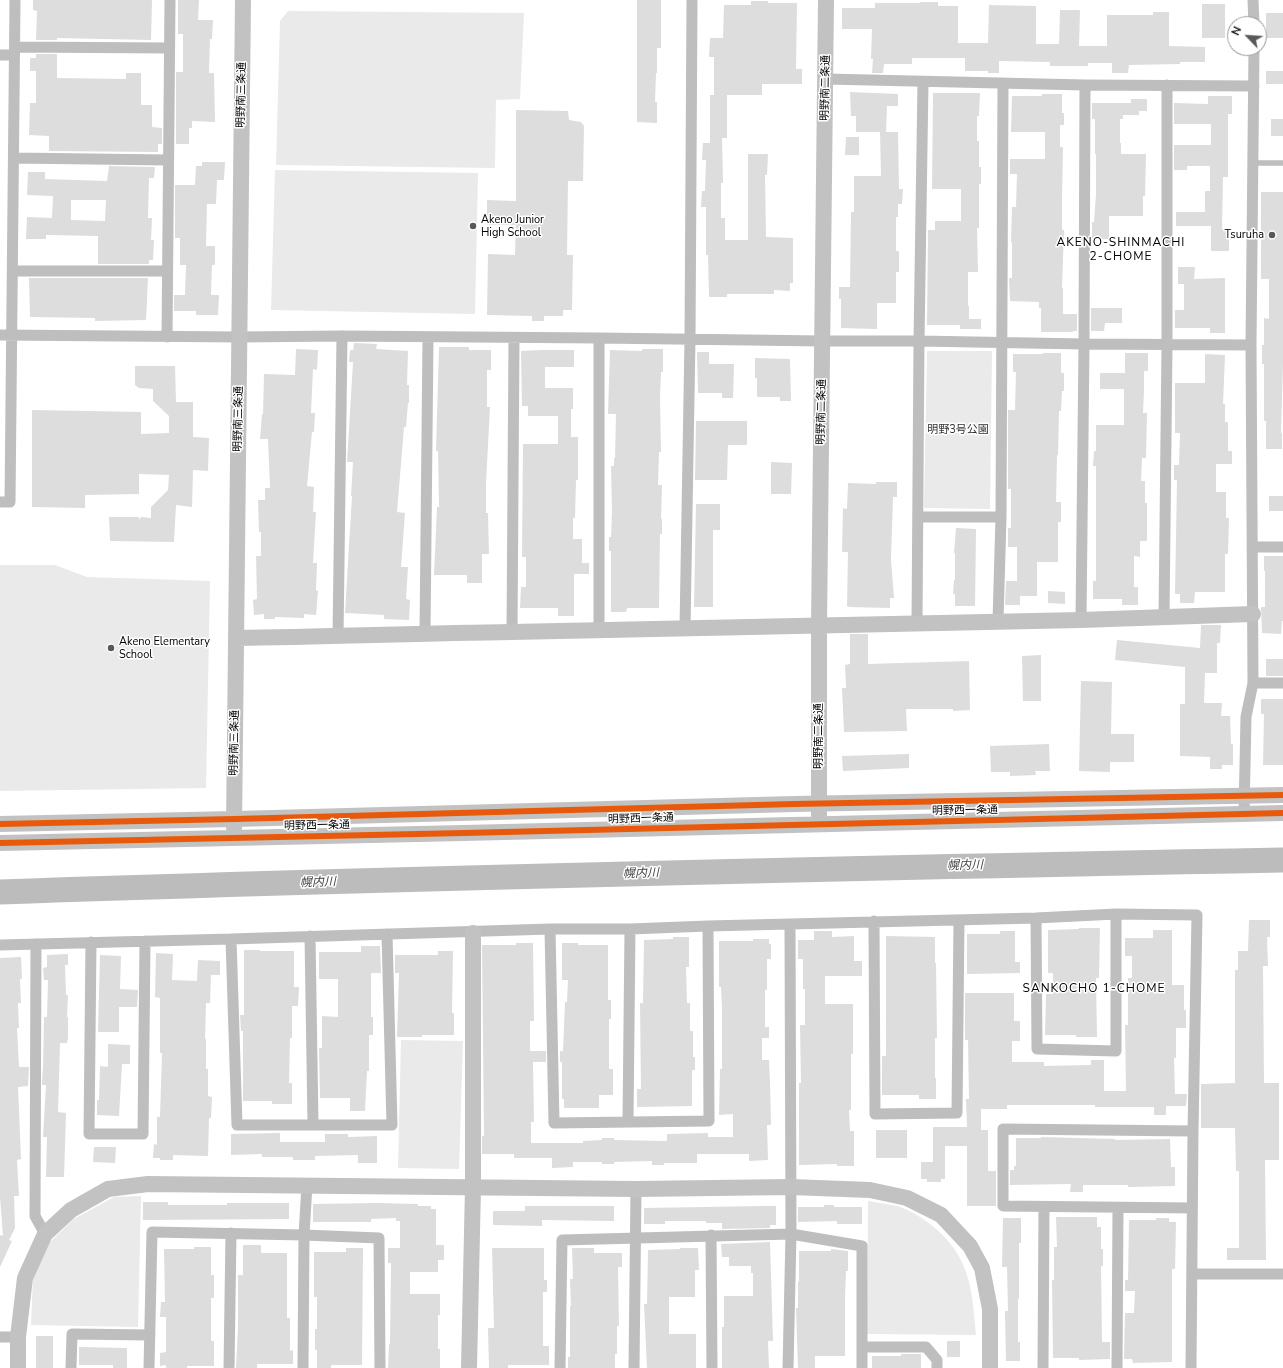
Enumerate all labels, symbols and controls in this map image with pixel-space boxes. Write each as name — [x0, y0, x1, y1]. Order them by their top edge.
north arrow — [1227, 16, 1267, 56]
text: N — [1228, 24, 1245, 38]
street label: 明野南二条通 — [819, 55, 833, 121]
street label: 明野南三条通 — [235, 62, 249, 128]
place label: Akeno Junior High School — [481, 213, 544, 239]
marker: Akeno Junior High School — [468, 221, 478, 231]
place label: Tsuruha — [1225, 228, 1264, 242]
marker: Tsuruha — [1267, 230, 1277, 240]
district label: AKENO-SHINMACHI 2-CHOME — [1057, 236, 1185, 264]
street label: 明野南二条通 — [815, 379, 829, 445]
street label: 明野南三条通 — [232, 386, 246, 452]
park label: 明野3号公園 — [927, 423, 989, 437]
place label: Akeno Elementary School — [119, 635, 210, 661]
marker: Akeno Elementary School — [106, 643, 116, 653]
street label: 明野南二条通 — [812, 703, 826, 769]
street label: 明野南三条通 — [228, 710, 242, 776]
street label: 明野西一条通 — [932, 804, 998, 818]
street label: 明野西一条通 — [608, 811, 674, 827]
street label: 明野西一条通 — [284, 819, 350, 833]
water label: 幌内川 — [947, 858, 983, 874]
water label: 幌内川 — [623, 866, 659, 882]
water label: 幌内川 — [300, 875, 336, 891]
district label: SANKOCHO 1-CHOME — [1023, 982, 1165, 996]

